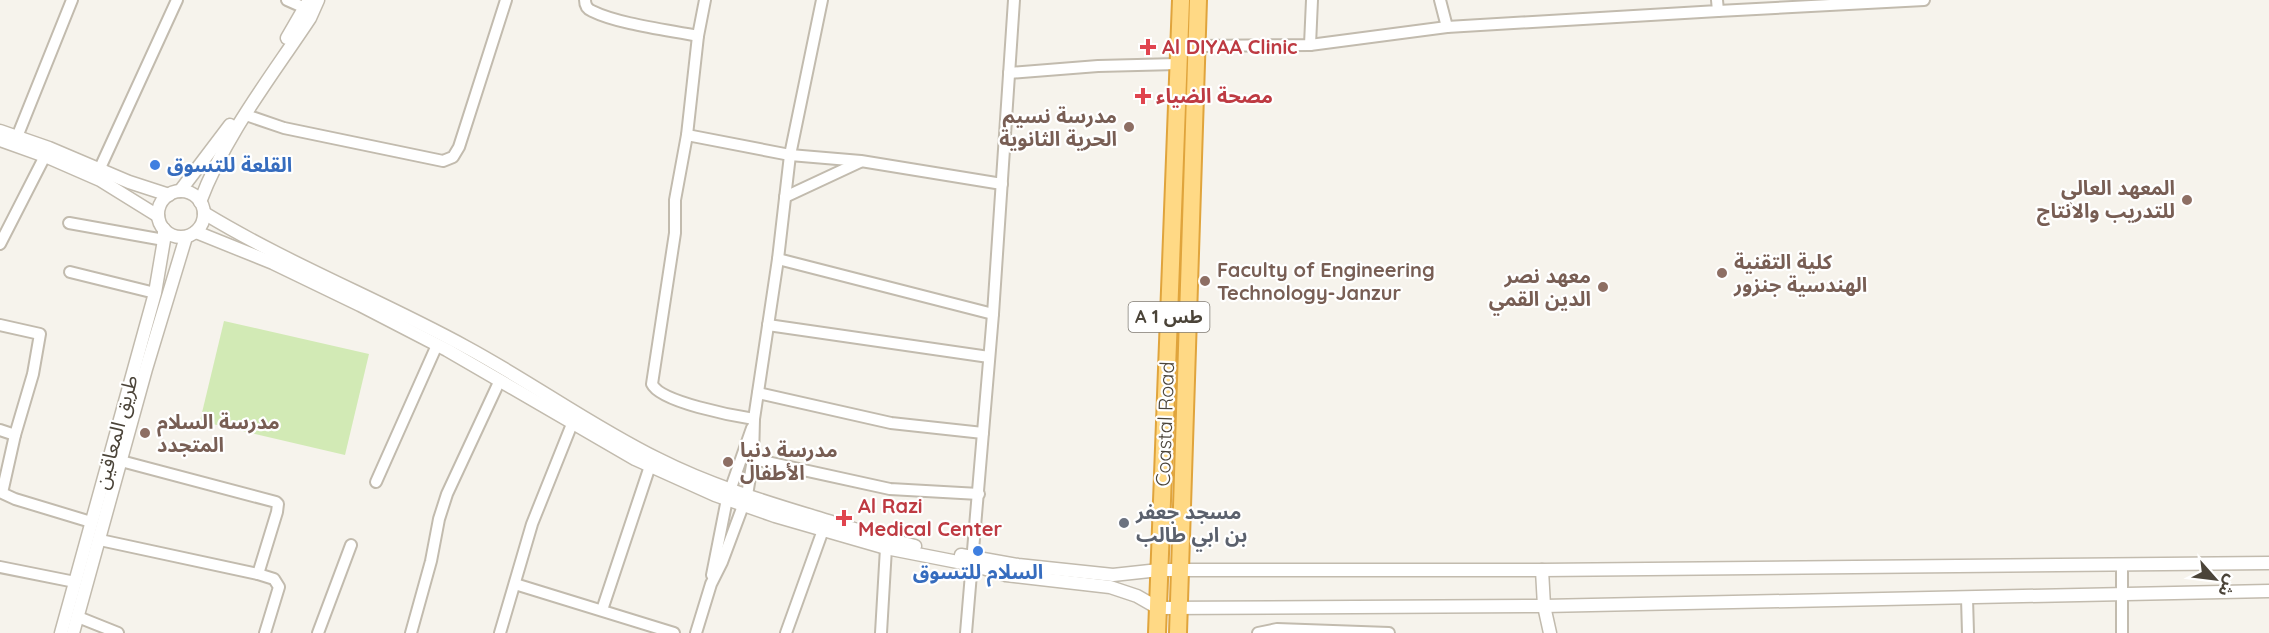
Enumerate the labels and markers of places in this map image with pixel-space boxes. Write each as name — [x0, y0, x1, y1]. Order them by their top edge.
place label: Al DIYAA Clinic — [1162, 34, 1298, 59]
marker: Al DIYAA Clinic — [1139, 38, 1157, 56]
place label: مصحة الضياء — [1156, 83, 1273, 108]
marker: مصحة الضياء — [1134, 87, 1152, 105]
place label: مدرسة نسيم الحرية الثانوية — [999, 103, 1117, 151]
marker: مدرسة نسيم الحرية الثانوية — [1122, 120, 1136, 134]
place label: القلعة للتسوق — [167, 152, 292, 177]
marker: القلعة للتسوق — [148, 158, 162, 172]
place label: المعهد العالي للتدريب والانتاج — [2037, 175, 2175, 226]
marker: المعهد العالي للتدريب والانتاج — [2180, 193, 2194, 207]
place label: كلية التقنية الهندسية جنزور — [1733, 249, 1867, 297]
place label: Faculty of Engineering Technology-Janzur — [1217, 257, 1435, 305]
place label: معهد نصر الدين القمي — [1489, 263, 1591, 316]
marker: كلية التقنية الهندسية جنزور — [1715, 266, 1729, 280]
marker: Faculty of Engineering Technology-Janzur — [1198, 274, 1212, 288]
marker: معهد نصر الدين القمي — [1596, 280, 1610, 294]
place label: مدرسة السلام المتجدد — [157, 409, 280, 457]
marker: مدرسة السلام المتجدد — [138, 426, 152, 440]
place label: مدرسة دنيا الأطفال — [740, 437, 838, 485]
marker: مدرسة دنيا الأطفال — [721, 455, 735, 469]
place label: Al Razi Medical Center — [858, 493, 1003, 541]
place label: مسجد جعفر بن ابي طالب — [1135, 499, 1247, 552]
marker: Al Razi Medical Center — [835, 509, 853, 527]
marker: مسجد جعفر بن ابي طالب — [1117, 516, 1131, 530]
marker: السلام للتسوق — [971, 544, 985, 558]
place label: السلام للتسوق — [913, 559, 1043, 587]

